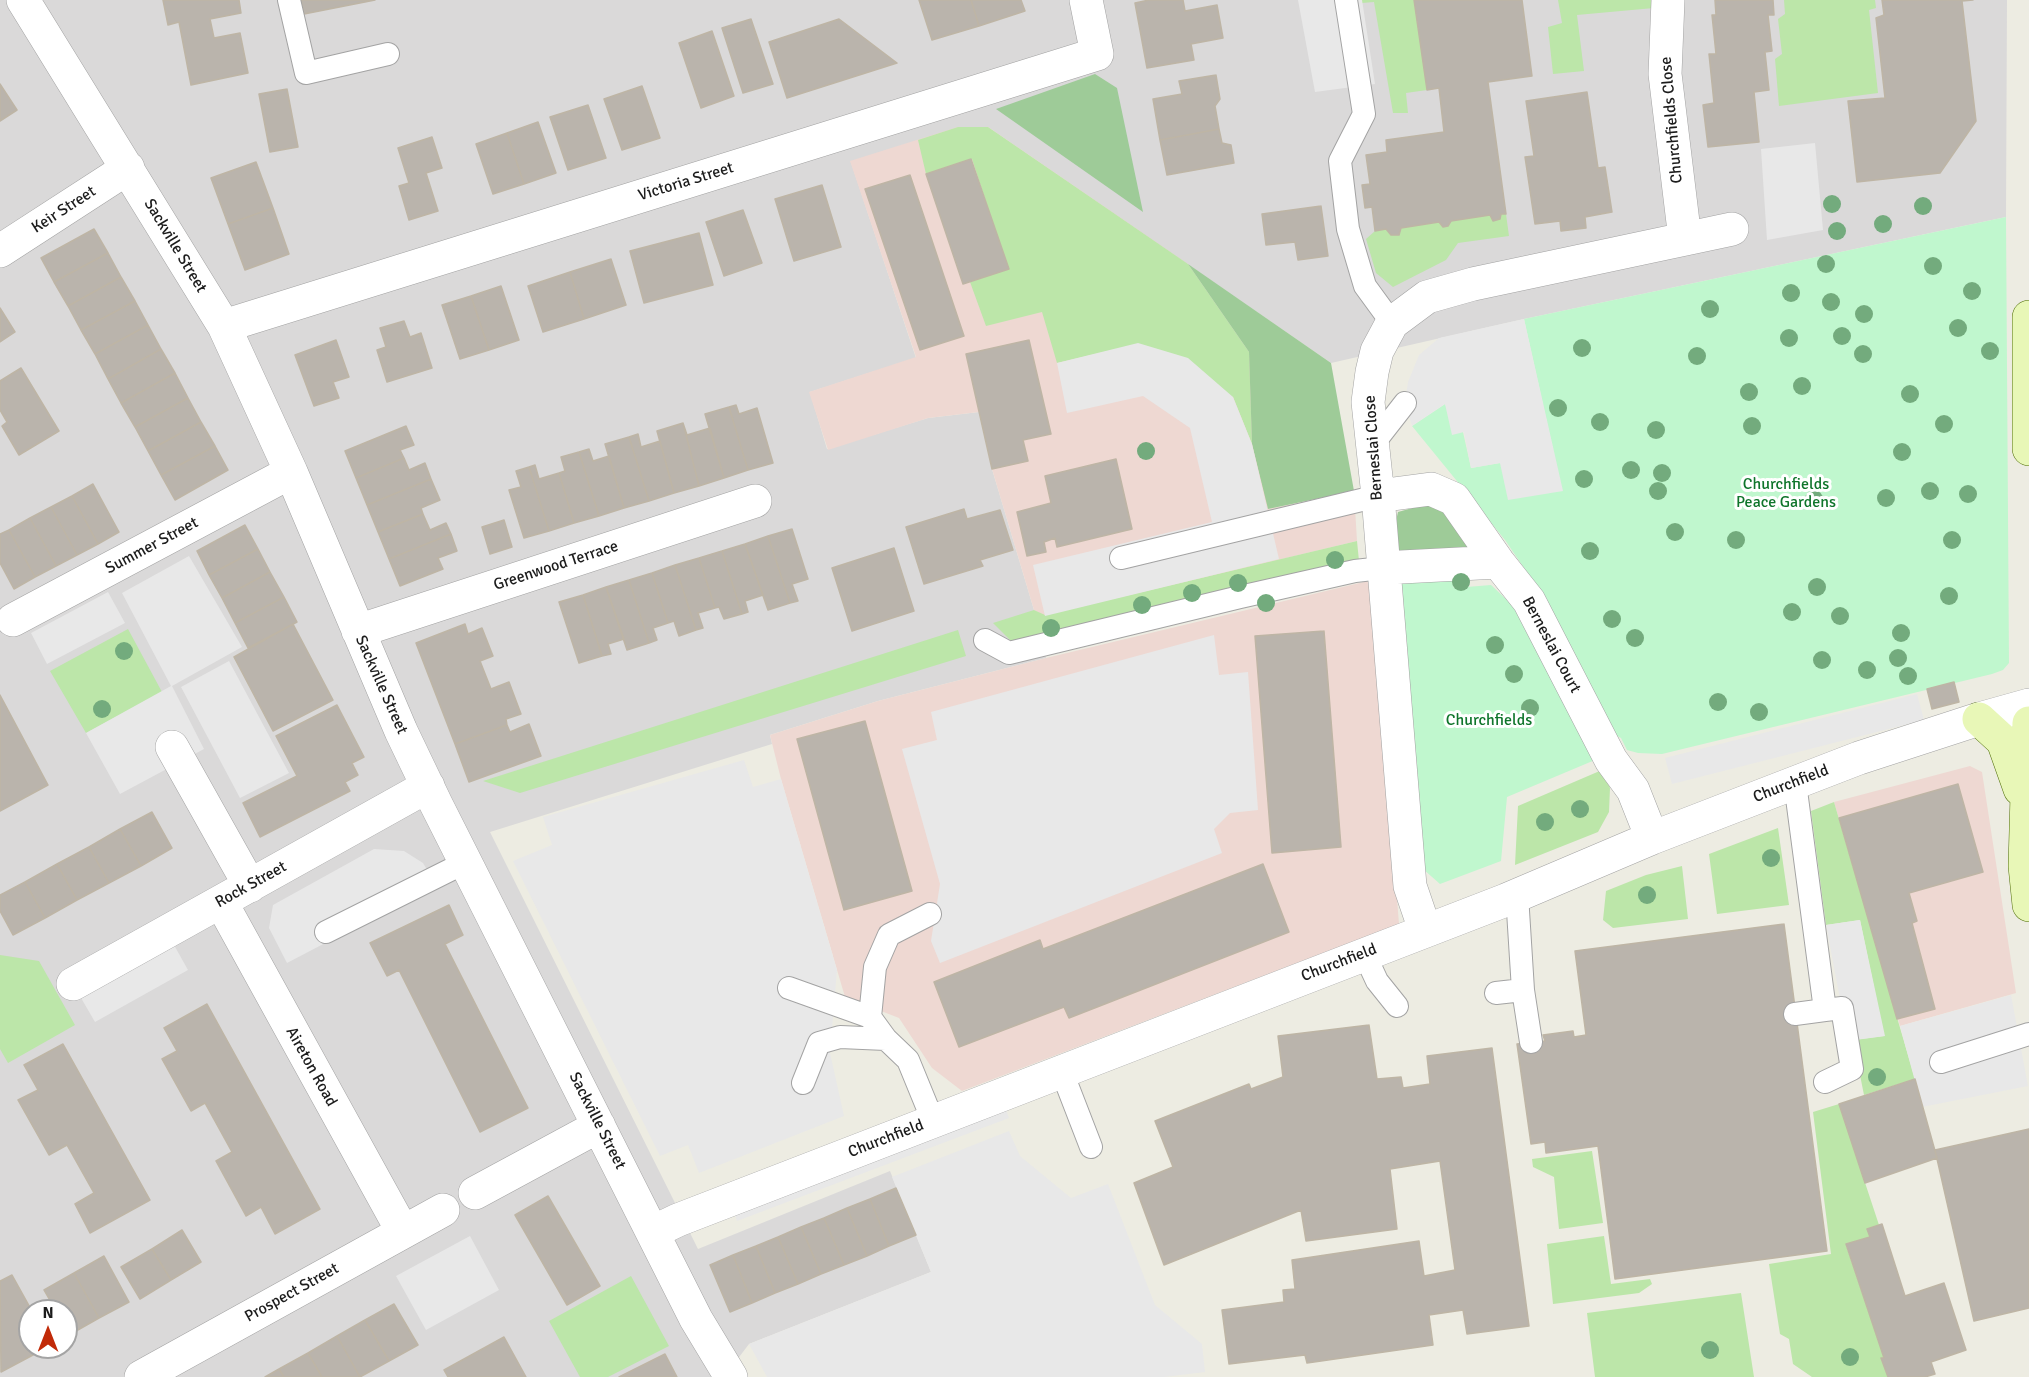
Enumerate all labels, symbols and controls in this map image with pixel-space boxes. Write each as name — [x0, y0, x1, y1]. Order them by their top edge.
street label: Churchfields Close — [1657, 56, 1687, 184]
street label: Victoria Street — [636, 158, 736, 206]
street label: Keir Street — [28, 182, 100, 238]
street label: Sackville Street — [139, 196, 211, 296]
street label: Berneslai Close — [1361, 395, 1387, 501]
park label: Churchfields Peace Gardens — [1736, 475, 1836, 513]
street label: Summer Street — [102, 514, 202, 578]
street label: Greenwood Terrace — [491, 537, 621, 595]
street label: Berneslai Court — [1518, 593, 1584, 697]
street label: Sackville Street — [351, 633, 411, 737]
park label: Churchfields — [1446, 711, 1532, 731]
street label: Churchfield — [1751, 761, 1831, 807]
street label: Rock Street — [212, 858, 290, 912]
street label: Churchfield — [1299, 940, 1379, 986]
street label: Aireton Road — [281, 1024, 341, 1110]
street label: Sackville Street — [564, 1069, 630, 1173]
street label: Churchfield — [846, 1116, 926, 1162]
street label: Prospect Street — [242, 1259, 342, 1327]
north arrow — [18, 1299, 78, 1359]
text: N — [42, 1303, 54, 1323]

